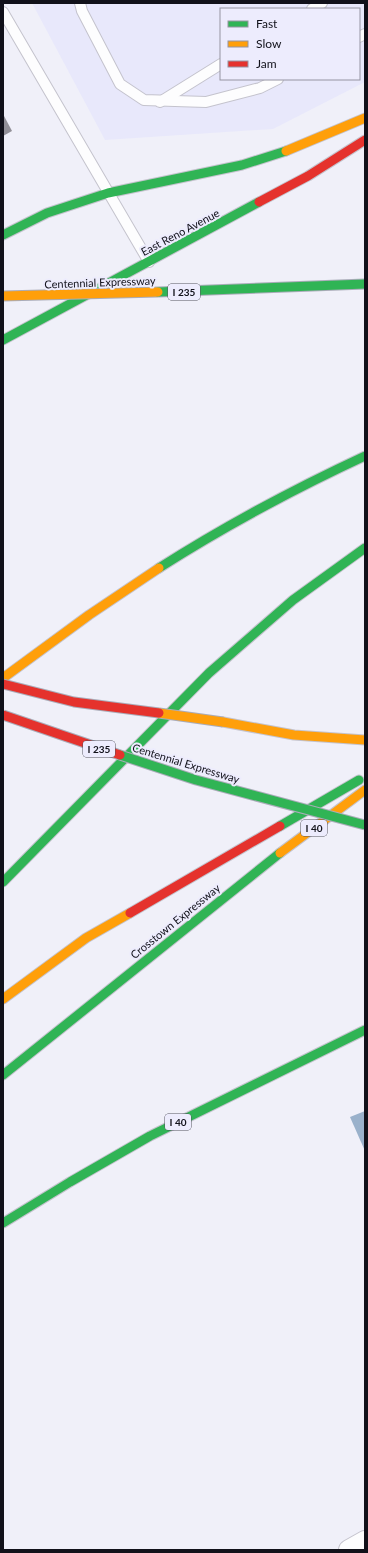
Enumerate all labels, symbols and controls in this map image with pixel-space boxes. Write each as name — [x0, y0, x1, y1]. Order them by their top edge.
legend — [220, 8, 360, 80]
text: Fast — [256, 16, 278, 31]
text: Slow — [256, 36, 282, 51]
text: Jam — [256, 56, 277, 71]
street label: East Reno Avenue — [139, 206, 222, 258]
street label: Centennial Expressway — [44, 274, 156, 290]
road number: I 235 — [168, 284, 200, 300]
road number: I 235 — [83, 741, 115, 757]
street label: Centennial Expressway — [131, 741, 241, 786]
road number: I 40 — [301, 820, 327, 836]
street label: Crosstown Expressway — [128, 881, 223, 961]
road number: I 40 — [165, 1114, 191, 1130]

